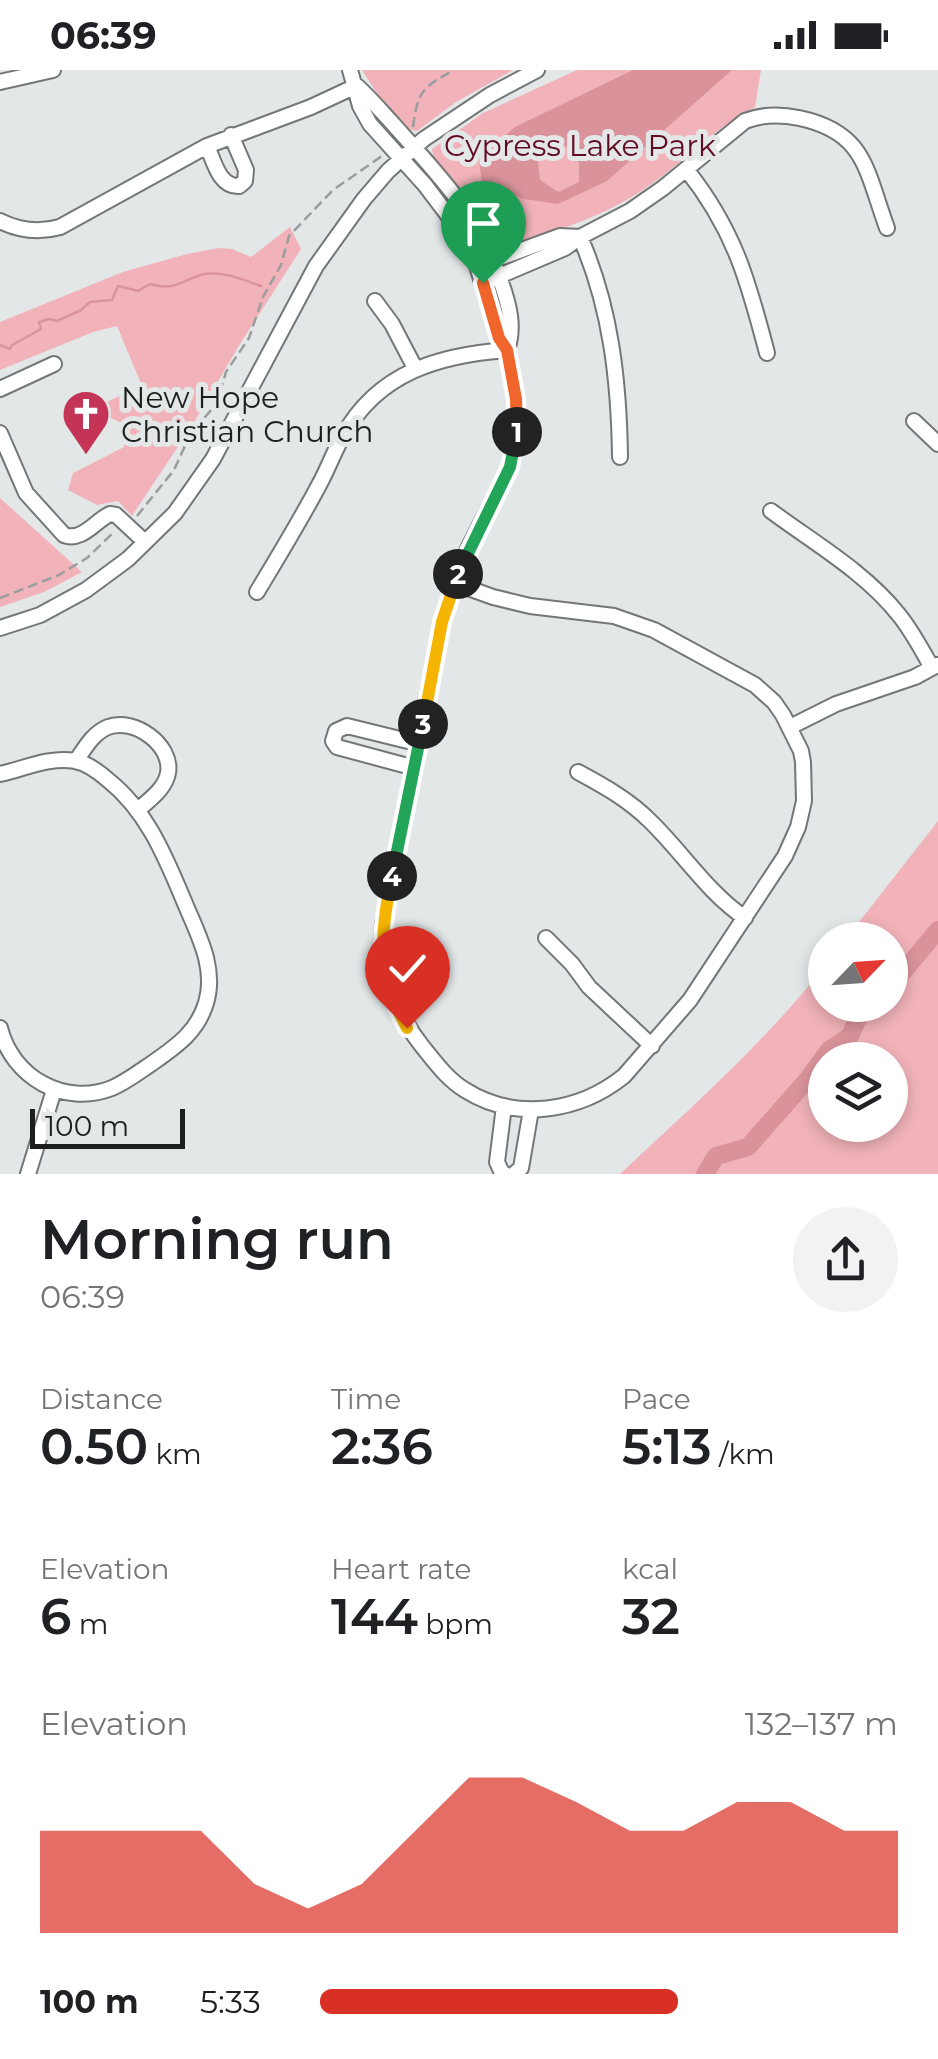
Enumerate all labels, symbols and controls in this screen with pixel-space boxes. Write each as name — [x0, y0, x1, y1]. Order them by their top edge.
text: 06:39 — [50, 12, 157, 59]
park label: Cypress Lake Park — [444, 127, 716, 164]
pin — [441, 181, 526, 284]
icon: arrive — [456, 196, 511, 251]
place label: New Hope Christian Church — [121, 379, 373, 450]
church icon: New Hope Christian Church — [60, 388, 112, 456]
pin: 1 — [492, 407, 542, 457]
text: 1 — [512, 415, 522, 449]
pin: 2 — [433, 549, 483, 599]
text: 2 — [450, 557, 466, 591]
pin: 3 — [398, 699, 448, 749]
text: 3 — [415, 707, 431, 741]
pin: 4 — [367, 851, 417, 901]
text: 4 — [382, 859, 402, 893]
north arrow — [808, 922, 908, 1022]
map controls — [808, 922, 908, 1142]
pin — [365, 926, 450, 1029]
icon: check — [380, 941, 435, 996]
button: layers — [808, 1042, 908, 1142]
scale bar — [30, 1104, 185, 1148]
text: 100 m — [45, 1109, 129, 1143]
text: Morning run — [40, 1206, 394, 1273]
button: share — [793, 1207, 898, 1312]
text: 06:39 — [40, 1277, 125, 1316]
text: Distance — [40, 1382, 163, 1416]
text: Time — [331, 1382, 401, 1416]
text: Pace — [622, 1382, 691, 1416]
text: 0.50 — [40, 1416, 148, 1477]
text: 2:36 — [331, 1416, 433, 1477]
text: 5:13 — [622, 1416, 712, 1477]
text: km — [148, 1437, 202, 1471]
text: /km — [712, 1437, 775, 1471]
text: Elevation — [40, 1552, 169, 1586]
text: Heart rate — [331, 1552, 472, 1586]
text: kcal — [622, 1552, 678, 1586]
text: 6 — [40, 1586, 71, 1647]
text: 144 — [331, 1586, 418, 1647]
text: 32 — [622, 1586, 680, 1647]
text: m — [71, 1607, 108, 1641]
text: bpm — [418, 1607, 493, 1641]
text: Elevation — [40, 1704, 188, 1743]
text: 132–137 m — [745, 1704, 898, 1743]
text: 100 m — [40, 1982, 139, 2021]
text: 5:33 — [200, 1982, 261, 2021]

